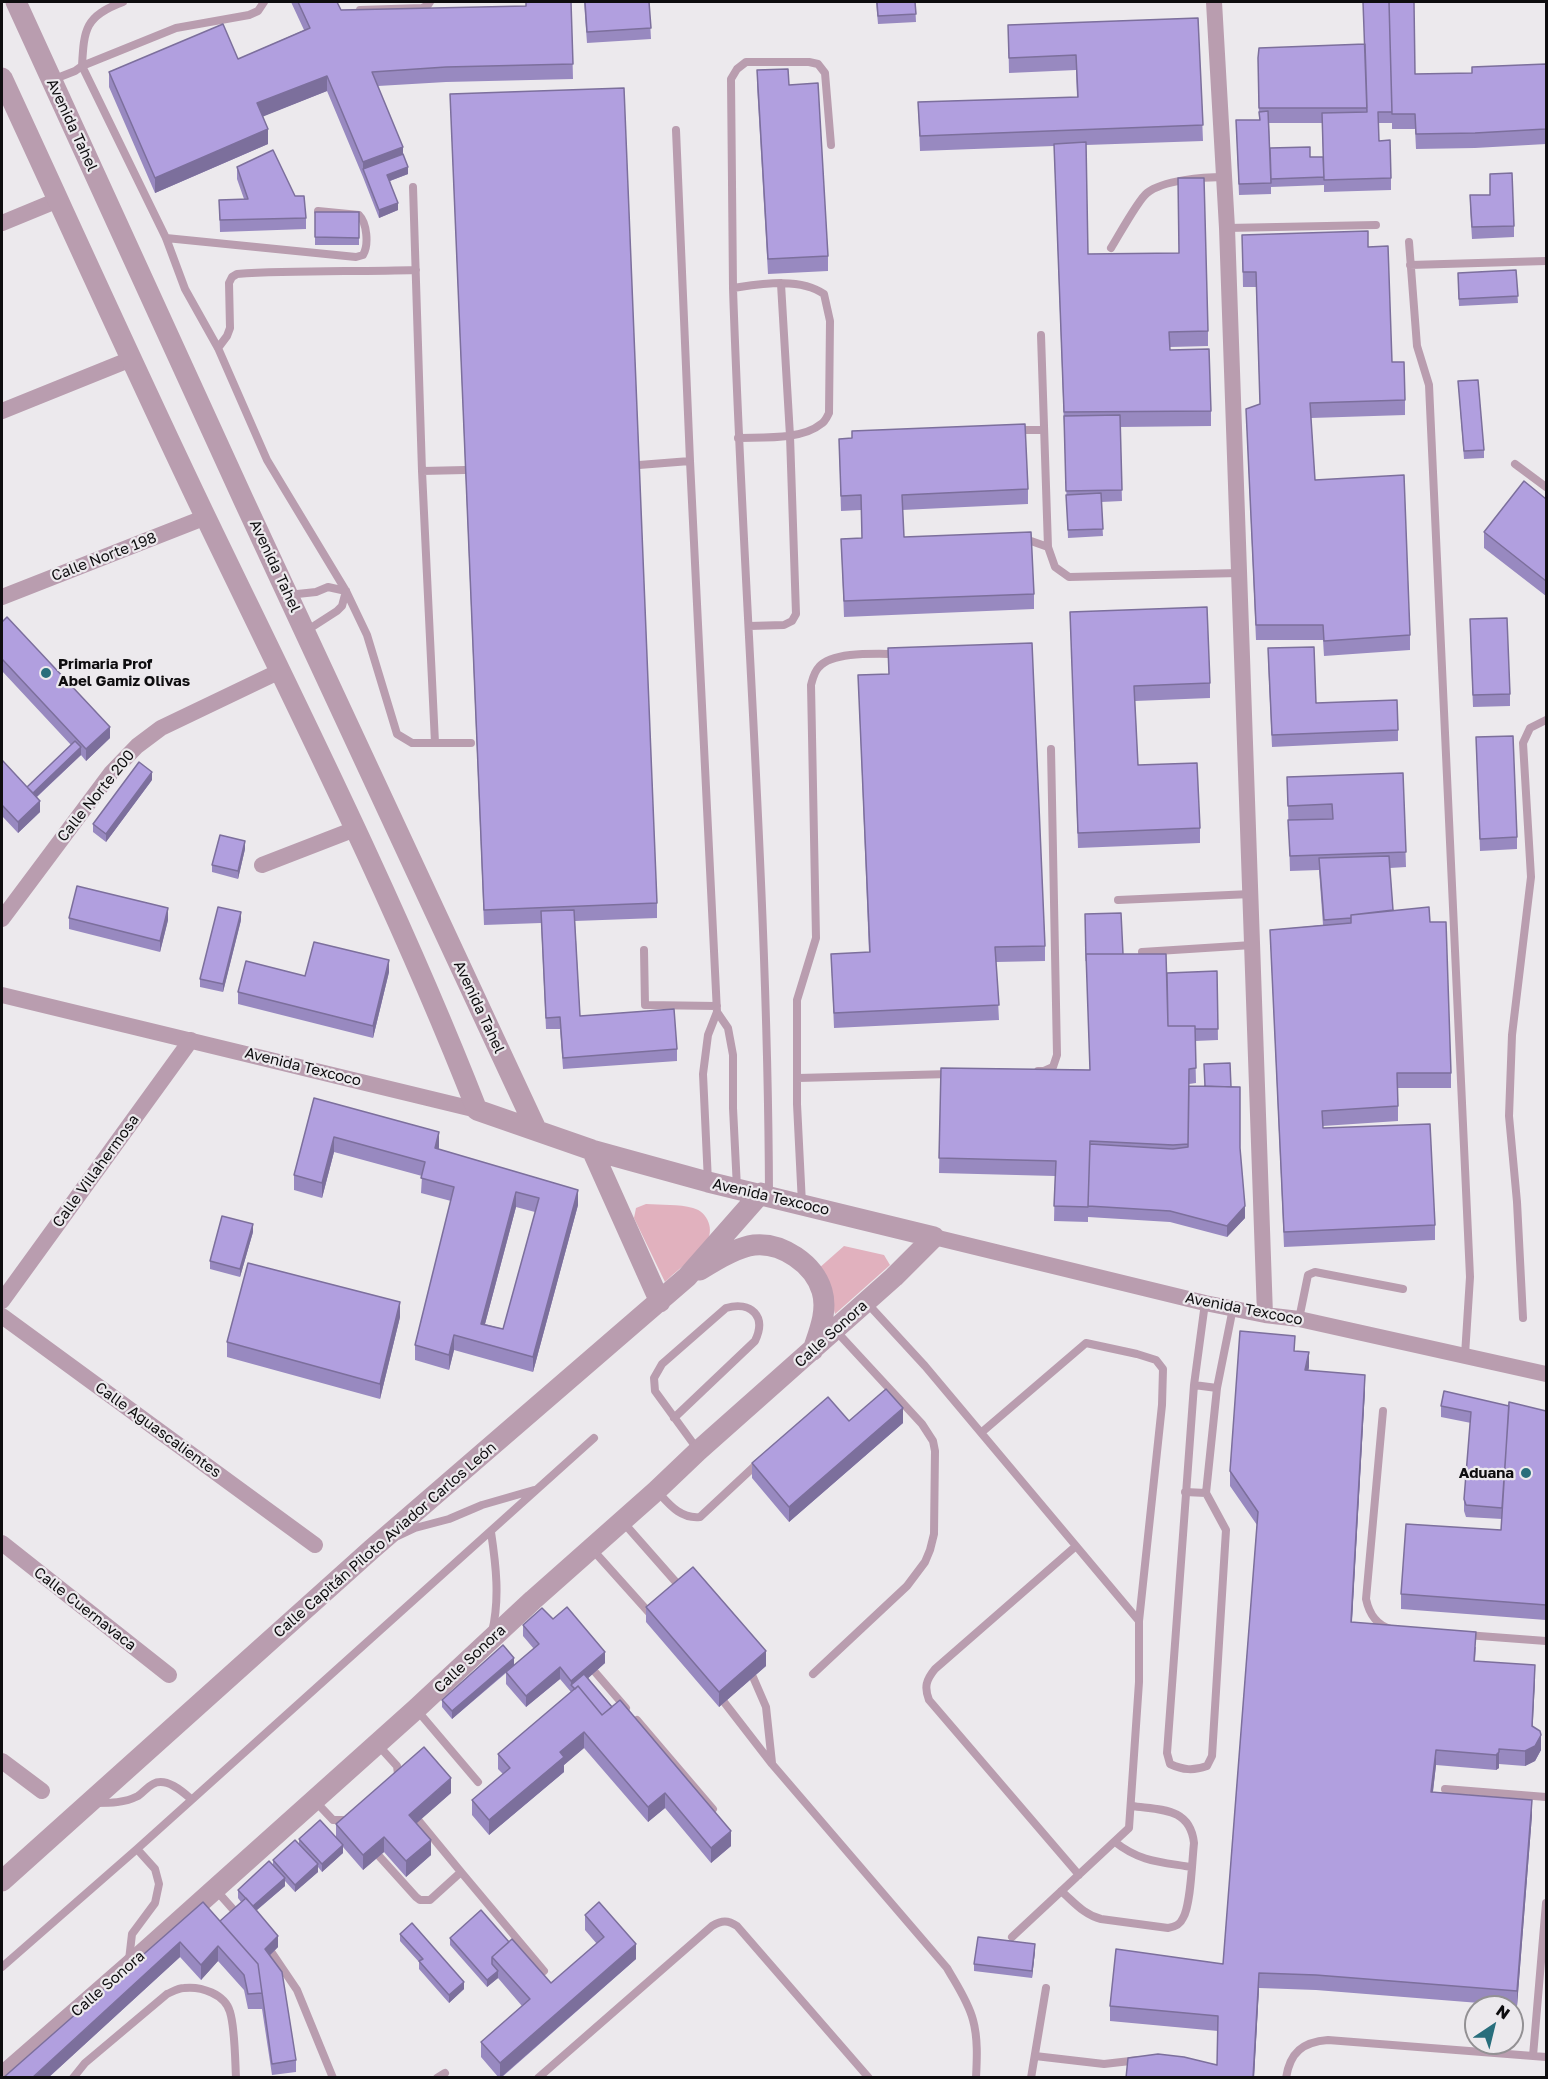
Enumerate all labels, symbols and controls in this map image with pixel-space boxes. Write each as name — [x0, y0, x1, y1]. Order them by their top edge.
street label: Avenida Tahel — [43, 76, 101, 174]
street label: Avenida Tahel — [246, 517, 304, 615]
street label: Calle Norte 198 — [49, 529, 159, 585]
place label: Primaria Prof Abel Gamiz Olivas — [58, 655, 190, 690]
marker: Primaria Prof Abel Gamiz Olivas — [39, 666, 53, 680]
street label: Calle Norte 200 — [53, 746, 139, 846]
street label: Avenida Tahel — [450, 958, 508, 1056]
street label: Avenida Texcoco — [243, 1044, 363, 1090]
street label: Calle Villahermosa — [49, 1111, 143, 1231]
street label: Avenida Texcoco — [711, 1175, 831, 1219]
street label: Avenida Texcoco — [1184, 1289, 1304, 1329]
street label: Calle Sonora — [791, 1297, 871, 1371]
street label: Calle Aguascalientes — [92, 1378, 224, 1482]
street label: Calle Capitán Piloto Aviador Carlos León — [270, 1438, 500, 1642]
place label: Aduana — [1459, 1464, 1514, 1482]
marker: Aduana — [1519, 1466, 1533, 1480]
street label: Calle Cuernavaca — [30, 1563, 140, 1655]
street label: Calle Sonora — [430, 1621, 510, 1697]
street label: Calle Sonora — [68, 1947, 148, 2021]
north arrow — [1464, 1995, 1524, 2055]
text: N — [1492, 2000, 1514, 2024]

